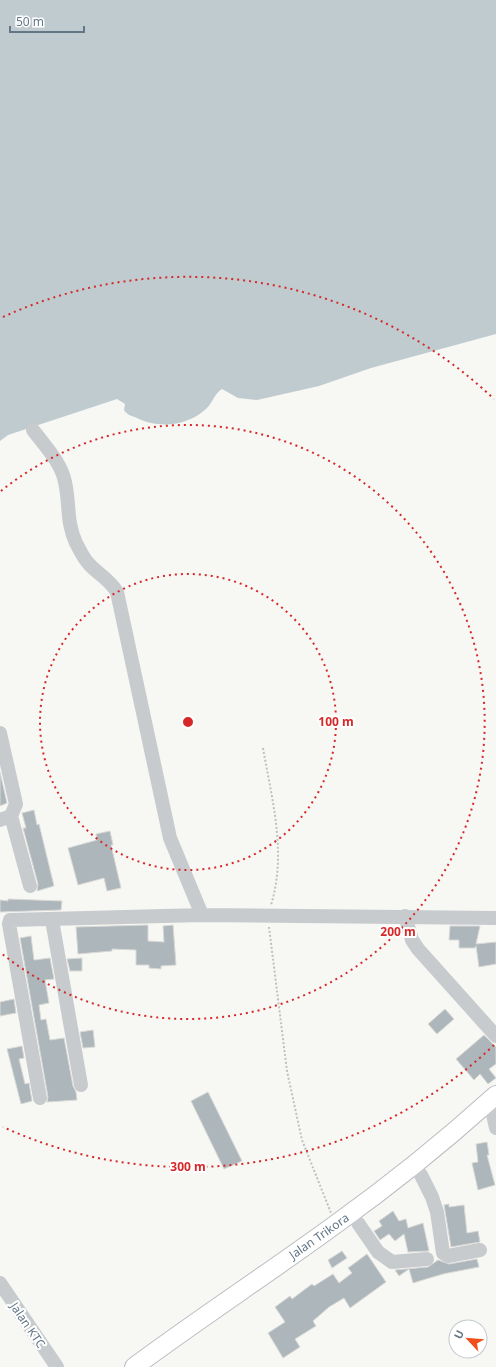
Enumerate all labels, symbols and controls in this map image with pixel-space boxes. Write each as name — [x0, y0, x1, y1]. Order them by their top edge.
scale bar — [10, 8, 84, 34]
text: 50 m — [16, 13, 44, 30]
text: 100 m — [318, 713, 354, 730]
centre of rings — [181, 715, 195, 729]
text: 200 m — [380, 923, 416, 940]
text: 300 m — [170, 1158, 206, 1175]
street label: Jalan Trikora — [285, 1209, 352, 1264]
street label: Jalan KTC — [6, 1298, 50, 1352]
north arrow — [448, 1319, 488, 1359]
text: U — [450, 1327, 467, 1341]

